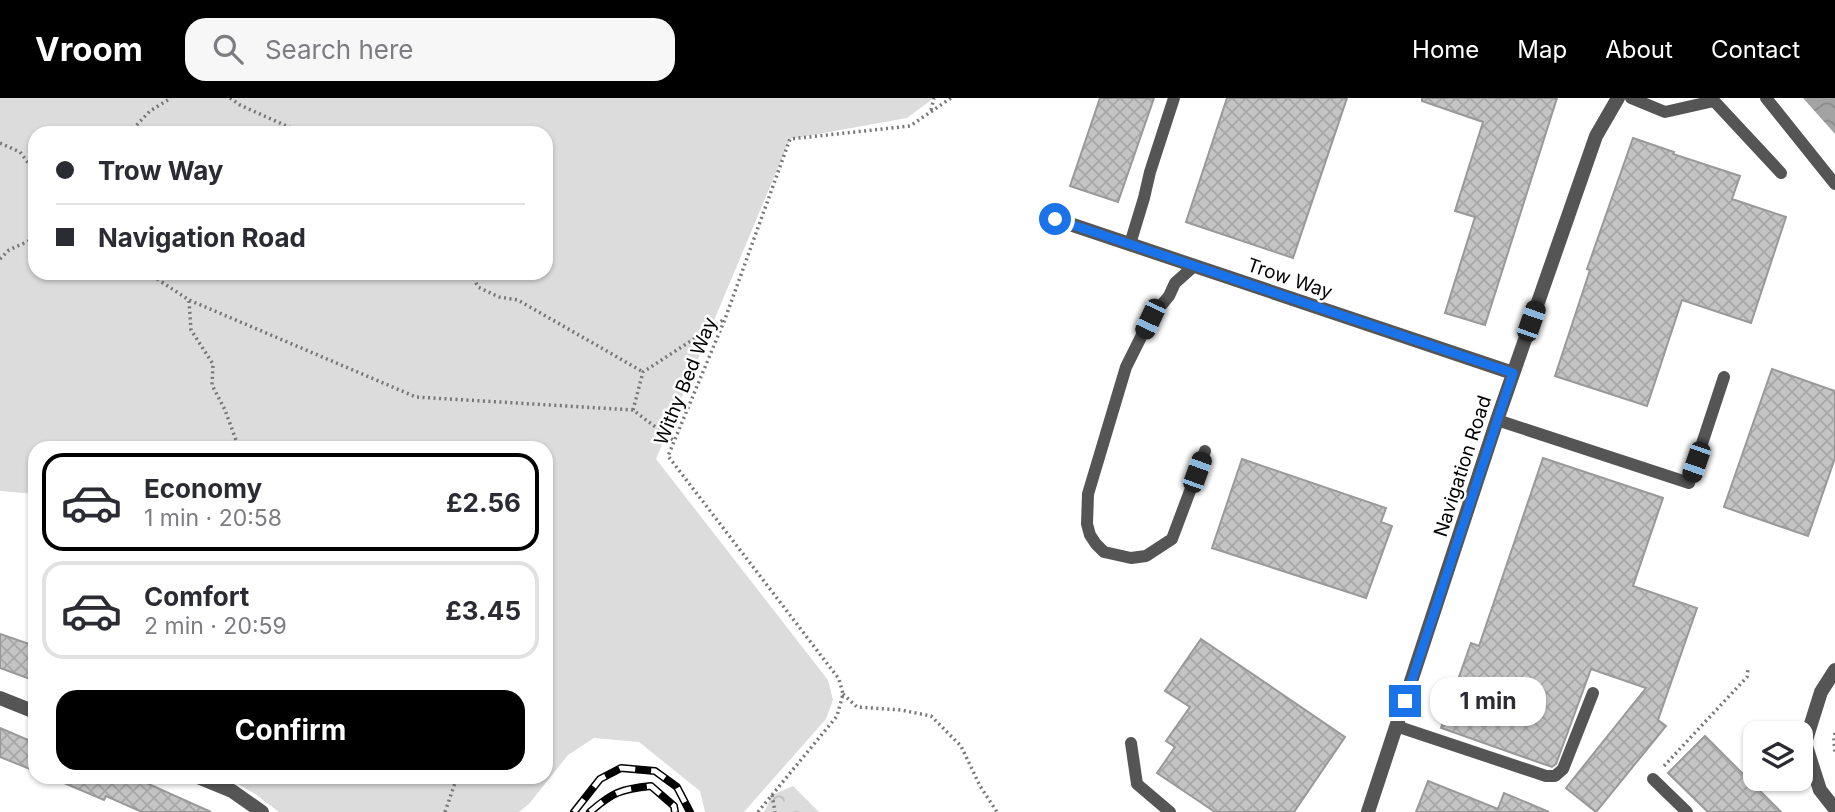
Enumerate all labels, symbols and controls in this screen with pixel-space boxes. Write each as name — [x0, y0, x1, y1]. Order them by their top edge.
search box — [185, 18, 675, 81]
text: Vroom — [35, 29, 143, 69]
icon: search — [209, 30, 247, 68]
text: Search here — [265, 34, 414, 65]
text: Home — [1412, 35, 1479, 64]
text: Map — [1517, 35, 1567, 64]
text: About — [1605, 35, 1673, 64]
text: Contact — [1711, 35, 1800, 64]
text: Trow Way — [98, 155, 223, 186]
route start — [1039, 203, 1071, 235]
text: Navigation Road — [98, 222, 306, 253]
street label: Trow Way — [1244, 253, 1336, 304]
car — [1132, 296, 1169, 342]
car — [1515, 298, 1548, 344]
street label: Withy Bed Way — [649, 314, 722, 448]
street label: Navigation Road — [1429, 393, 1496, 540]
car — [1680, 439, 1713, 485]
car — [1180, 449, 1215, 495]
icon: car — [60, 471, 123, 534]
text: Economy — [144, 473, 262, 504]
text: £2.56 — [446, 487, 521, 518]
text: 1 min · 20:58 — [144, 504, 282, 532]
icon: car — [60, 579, 123, 642]
text: Comfort — [144, 581, 249, 612]
text: £3.45 — [445, 595, 521, 626]
text: 2 min · 20:59 — [144, 612, 287, 640]
callout: 1 min — [1430, 676, 1545, 726]
route end — [1389, 685, 1421, 717]
text: 1 min — [1460, 687, 1516, 715]
button: Confirm — [56, 690, 525, 770]
map controls — [1743, 721, 1813, 791]
button: layers — [1743, 721, 1813, 791]

